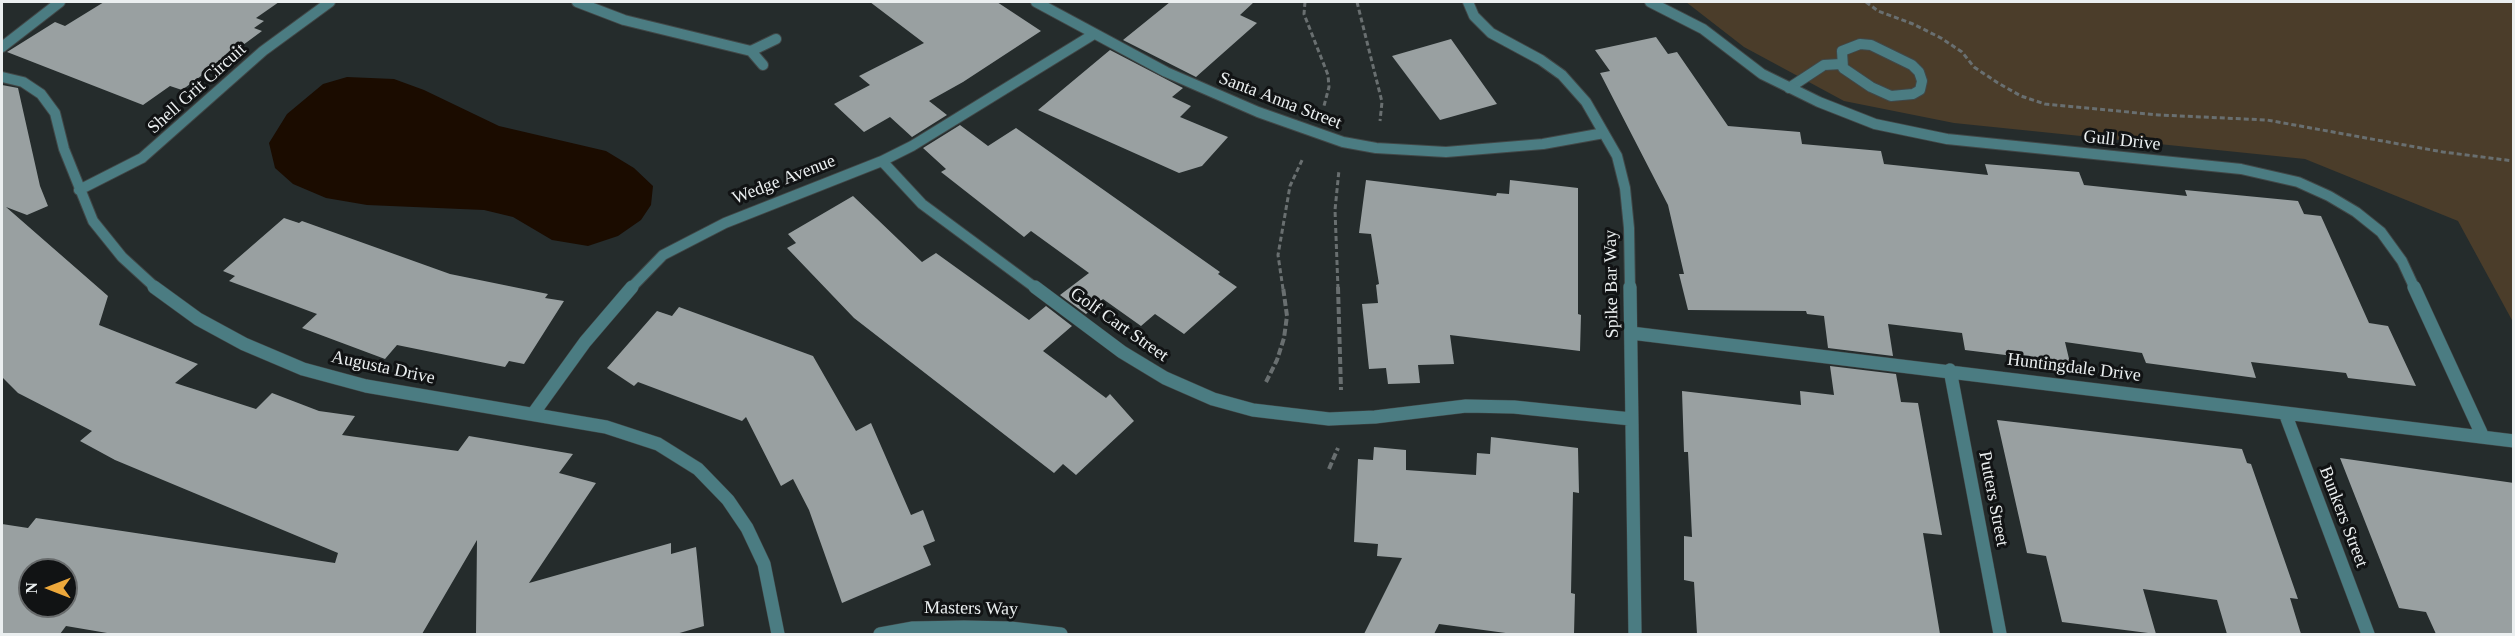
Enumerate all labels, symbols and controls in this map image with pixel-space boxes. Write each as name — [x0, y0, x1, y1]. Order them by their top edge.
street label: Shell Grit Circuit — [143, 39, 251, 139]
street label: Santa Anna Street — [1215, 68, 1345, 134]
street label: Gull Drive — [2082, 126, 2162, 156]
street label: Wedge Avenue — [729, 150, 839, 210]
street label: Spike Bar Way — [1600, 230, 1624, 338]
street label: Golf Cart Street — [1066, 283, 1172, 367]
street label: Augusta Drive — [329, 346, 437, 390]
street label: Huntingdale Drive — [2006, 349, 2142, 387]
street label: Putters Street — [1973, 450, 2013, 548]
street label: Bunkers Street — [2314, 463, 2372, 571]
north arrow — [18, 558, 78, 618]
text: N — [23, 582, 40, 594]
street label: Masters Way — [924, 597, 1018, 621]

